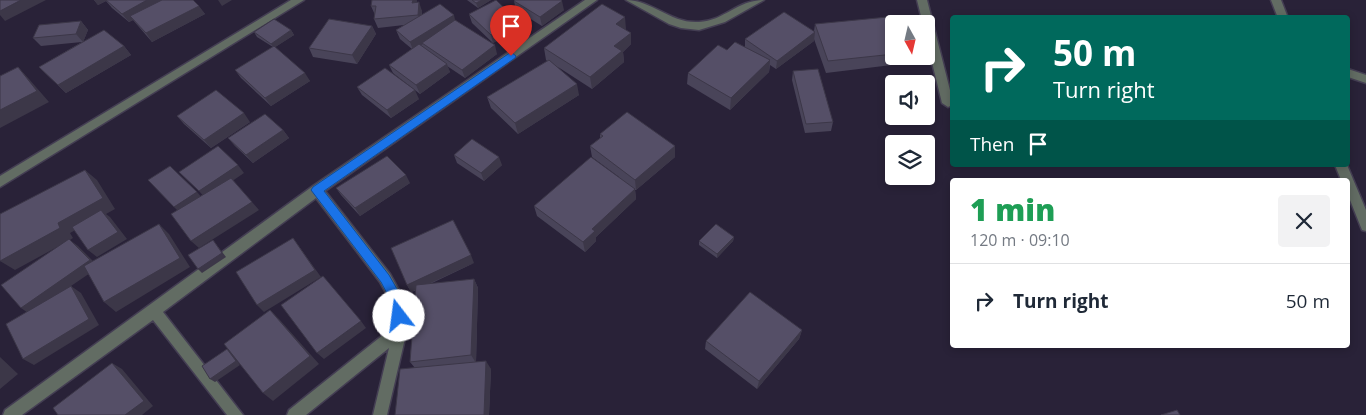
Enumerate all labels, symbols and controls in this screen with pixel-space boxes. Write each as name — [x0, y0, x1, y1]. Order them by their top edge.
pin — [490, 5, 532, 56]
icon: arrive — [497, 12, 525, 40]
north arrow — [885, 15, 935, 65]
map controls — [885, 15, 935, 185]
text: 50 m — [1053, 29, 1136, 76]
icon: right — [970, 35, 1035, 100]
text: Turn right — [1053, 74, 1155, 104]
button: sound — [885, 75, 935, 125]
icon: arrive — [1024, 130, 1052, 158]
text: Then — [970, 131, 1014, 157]
button: layers — [885, 135, 935, 185]
text: 1 min — [970, 189, 1055, 230]
button: close — [1278, 195, 1330, 247]
text: 120 m · 09:10 — [970, 229, 1070, 251]
icon: right — [970, 287, 998, 315]
text: Turn right — [1013, 288, 1108, 314]
text: 50 m — [1286, 288, 1330, 314]
position arrow — [372, 289, 424, 341]

